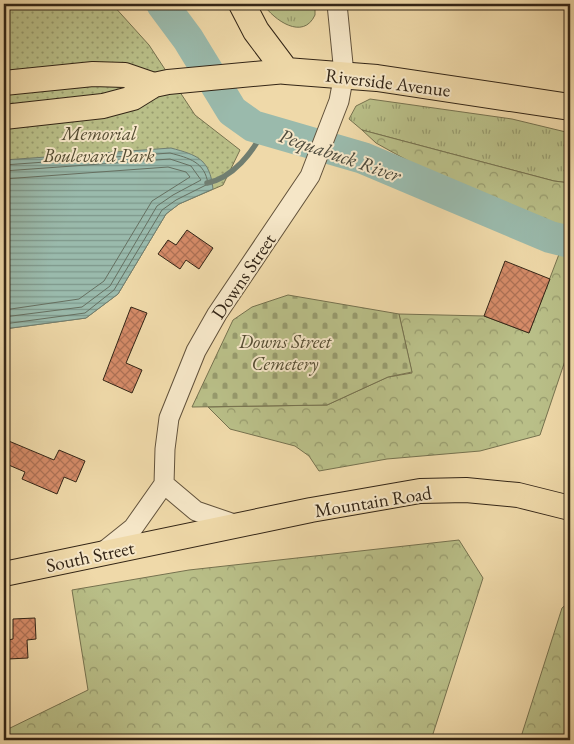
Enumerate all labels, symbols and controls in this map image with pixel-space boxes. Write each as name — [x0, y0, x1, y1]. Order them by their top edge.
street label: Riverside Avenue — [324, 62, 452, 103]
park label: Memorial Boulevard Park — [42, 121, 155, 168]
water label: Pequabuck River — [275, 122, 406, 189]
street label: Downs Street — [206, 229, 281, 324]
park label: Downs Street Cemetery — [238, 329, 333, 376]
street label: Mountain Road — [313, 480, 434, 523]
street label: South Street — [44, 535, 137, 578]

